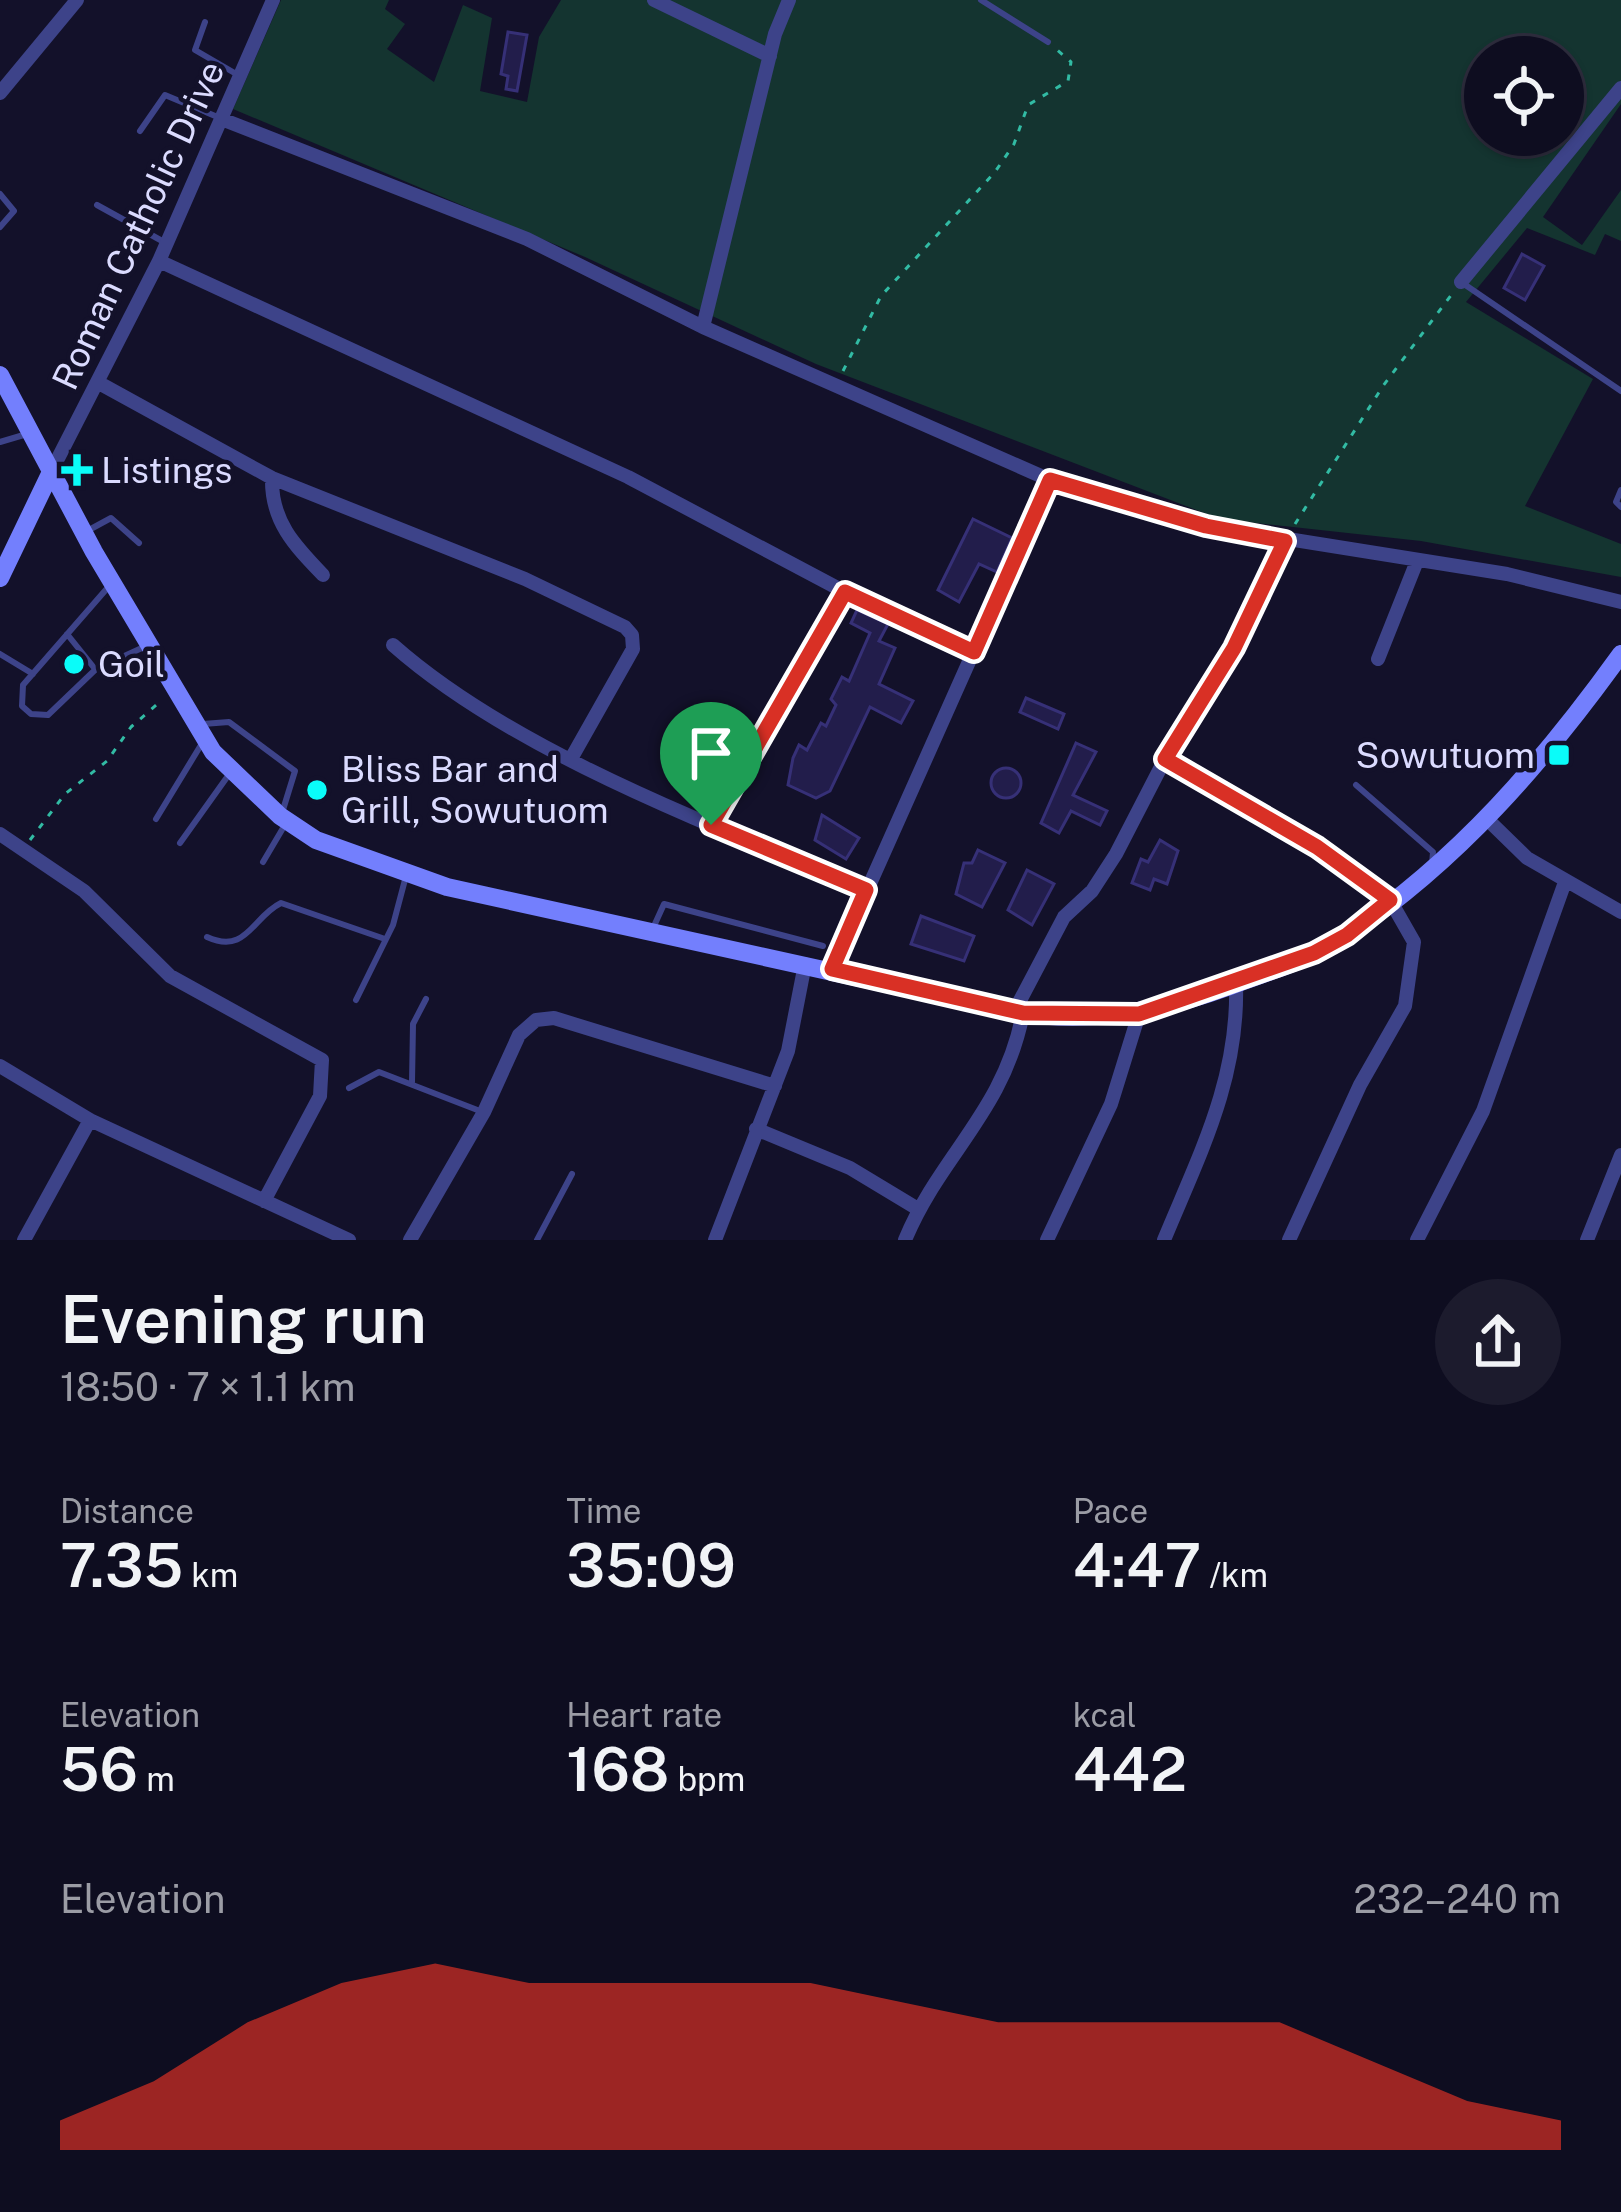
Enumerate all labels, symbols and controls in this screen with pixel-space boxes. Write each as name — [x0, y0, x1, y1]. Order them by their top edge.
map controls — [1464, 36, 1584, 156]
button: locate — [1464, 36, 1584, 156]
street label: Roman Catholic Drive — [43, 54, 233, 396]
place label: Listings — [101, 449, 232, 491]
marker: Listings — [64, 457, 90, 483]
place label: Goil — [98, 643, 165, 685]
marker: Goil — [61, 651, 87, 677]
pin — [660, 702, 762, 825]
icon: arrive — [678, 720, 744, 786]
place label: Sowutuom — [1356, 734, 1535, 776]
marker: Sowutuom — [1546, 742, 1572, 768]
place label: Bliss Bar and Grill, Sowutuom — [341, 748, 609, 831]
marker: Bliss Bar and Grill, Sowutuom — [304, 777, 330, 803]
button: share — [1435, 1279, 1561, 1405]
text: Evening run — [60, 1280, 427, 1358]
text: 18:50 · 7 × 1.1 km — [60, 1364, 355, 1410]
text: Distance — [60, 1492, 194, 1530]
text: Time — [566, 1492, 642, 1530]
text: Pace — [1073, 1492, 1148, 1530]
text: 7.35 — [60, 1530, 183, 1601]
text: 35:09 — [566, 1530, 736, 1601]
text: 4:47 — [1073, 1530, 1201, 1601]
text: km — [183, 1556, 238, 1594]
text: /km — [1201, 1556, 1268, 1594]
text: Elevation — [60, 1696, 200, 1734]
text: Heart rate — [566, 1696, 722, 1734]
text: kcal — [1073, 1696, 1136, 1734]
text: 56 — [60, 1734, 138, 1805]
text: 168 — [566, 1734, 669, 1805]
text: 442 — [1073, 1734, 1187, 1805]
text: m — [138, 1760, 175, 1798]
text: bpm — [669, 1760, 745, 1798]
text: Elevation — [60, 1876, 226, 1922]
text: 232–240 m — [1353, 1876, 1561, 1922]

